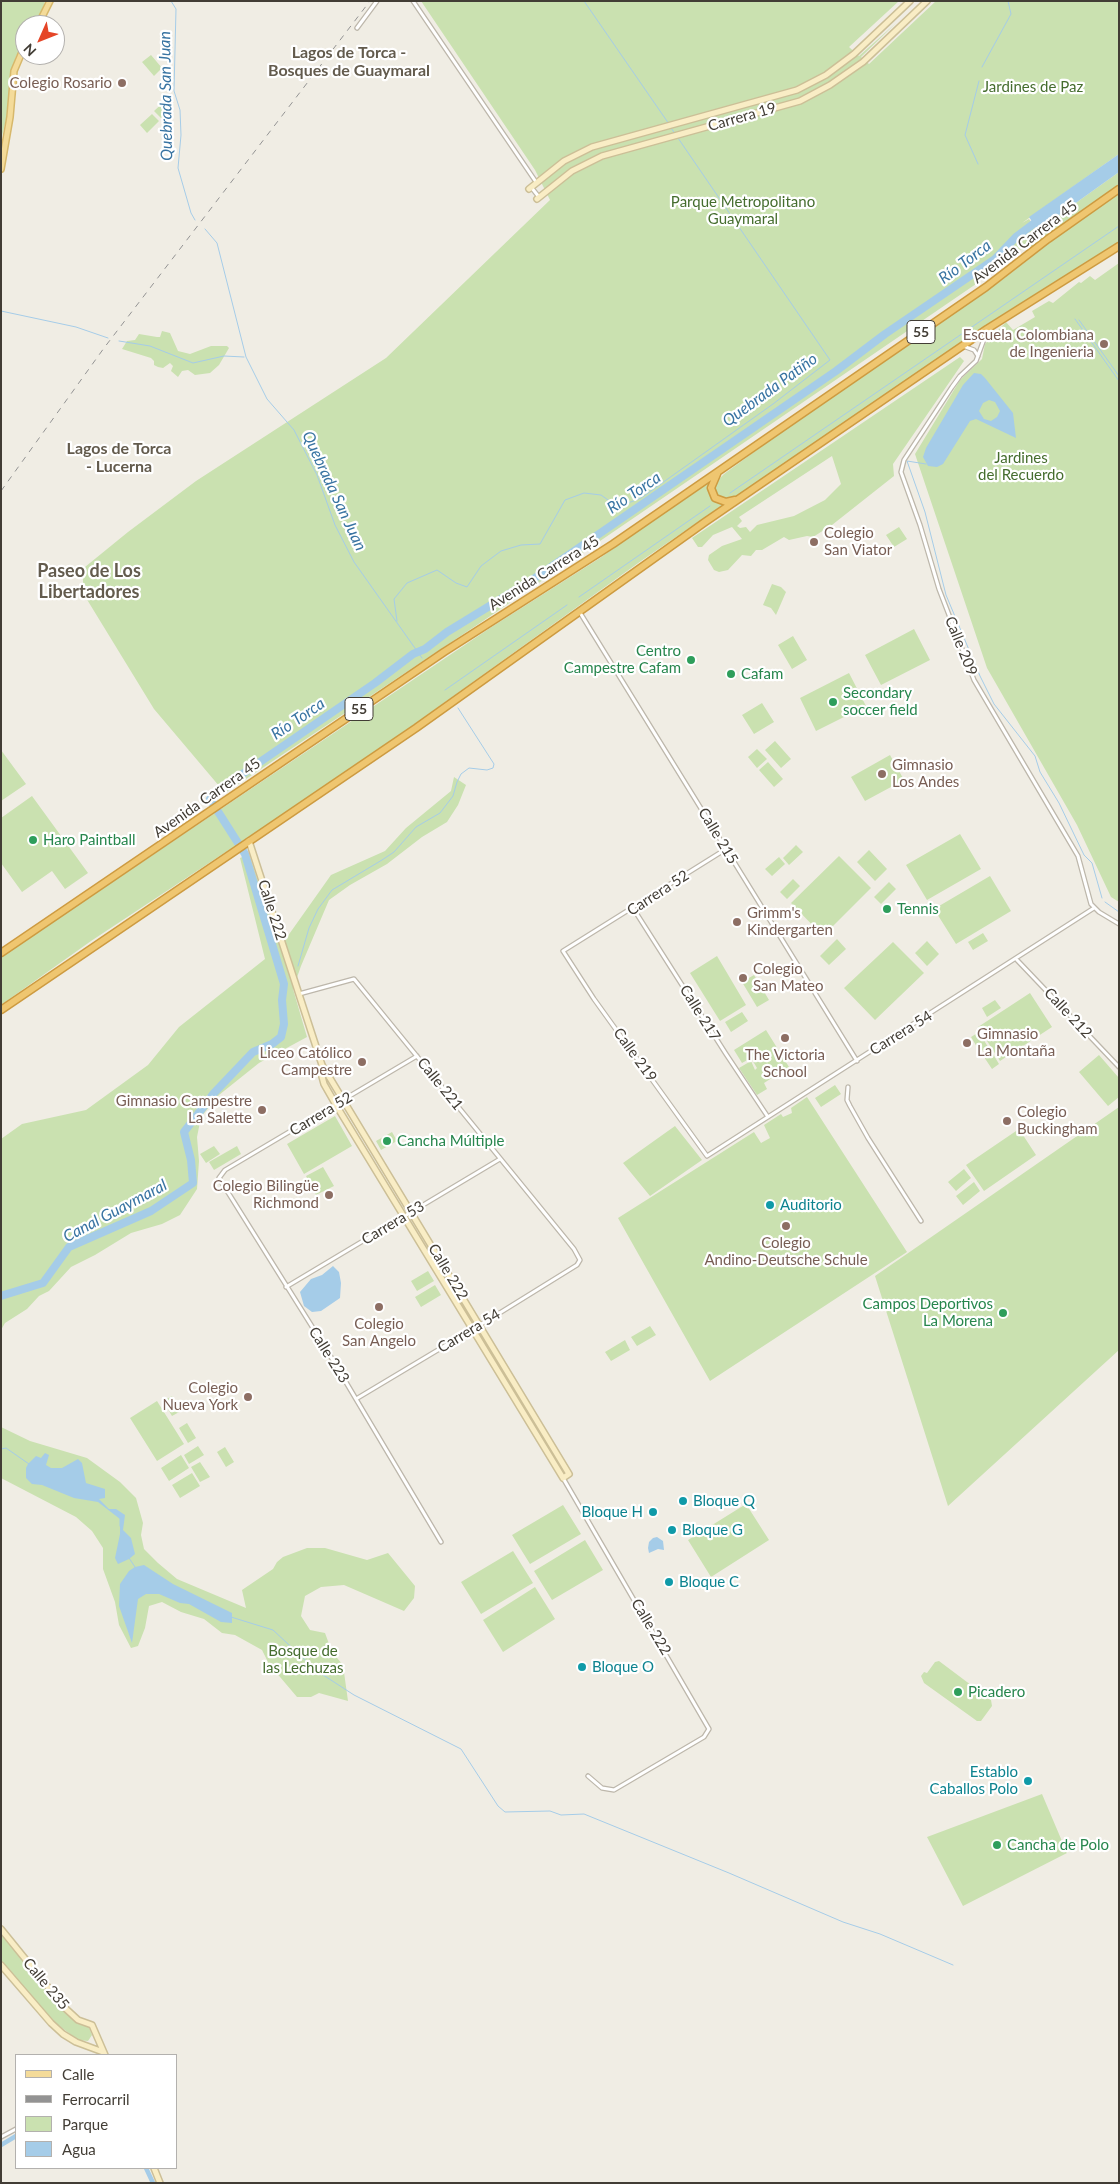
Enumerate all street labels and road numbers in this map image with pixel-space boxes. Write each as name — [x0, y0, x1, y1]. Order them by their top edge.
street label: Carrera 19 — [706, 99, 778, 135]
street label: Avenida Carrera 45 — [969, 197, 1081, 287]
road number: 55 — [907, 321, 935, 344]
street label: Avenida Carrera 45 — [486, 532, 602, 614]
street label: Calle 209 — [941, 614, 981, 678]
road number: 55 — [345, 698, 373, 721]
street label: Avenida Carrera 45 — [150, 754, 264, 842]
street label: Calle 215 — [694, 805, 742, 867]
street label: Carrera 52 — [624, 866, 692, 920]
street label: Calle 222 — [254, 878, 290, 942]
street label: Calle 217 — [676, 982, 724, 1044]
street label: Calle 212 — [1040, 984, 1096, 1042]
street label: Carrera 54 — [867, 1007, 935, 1059]
street label: Calle 219 — [609, 1024, 661, 1086]
street label: Calle 221 — [413, 1054, 467, 1114]
street label: Carrera 52 — [286, 1088, 356, 1140]
street label: Carrera 53 — [358, 1197, 428, 1249]
street label: Calle 222 — [424, 1241, 472, 1303]
street label: Carrera 54 — [434, 1305, 504, 1357]
street label: Calle 223 — [305, 1324, 353, 1386]
street label: Calle 222 — [627, 1596, 675, 1658]
street label: Calle 235 — [19, 1954, 73, 2014]

